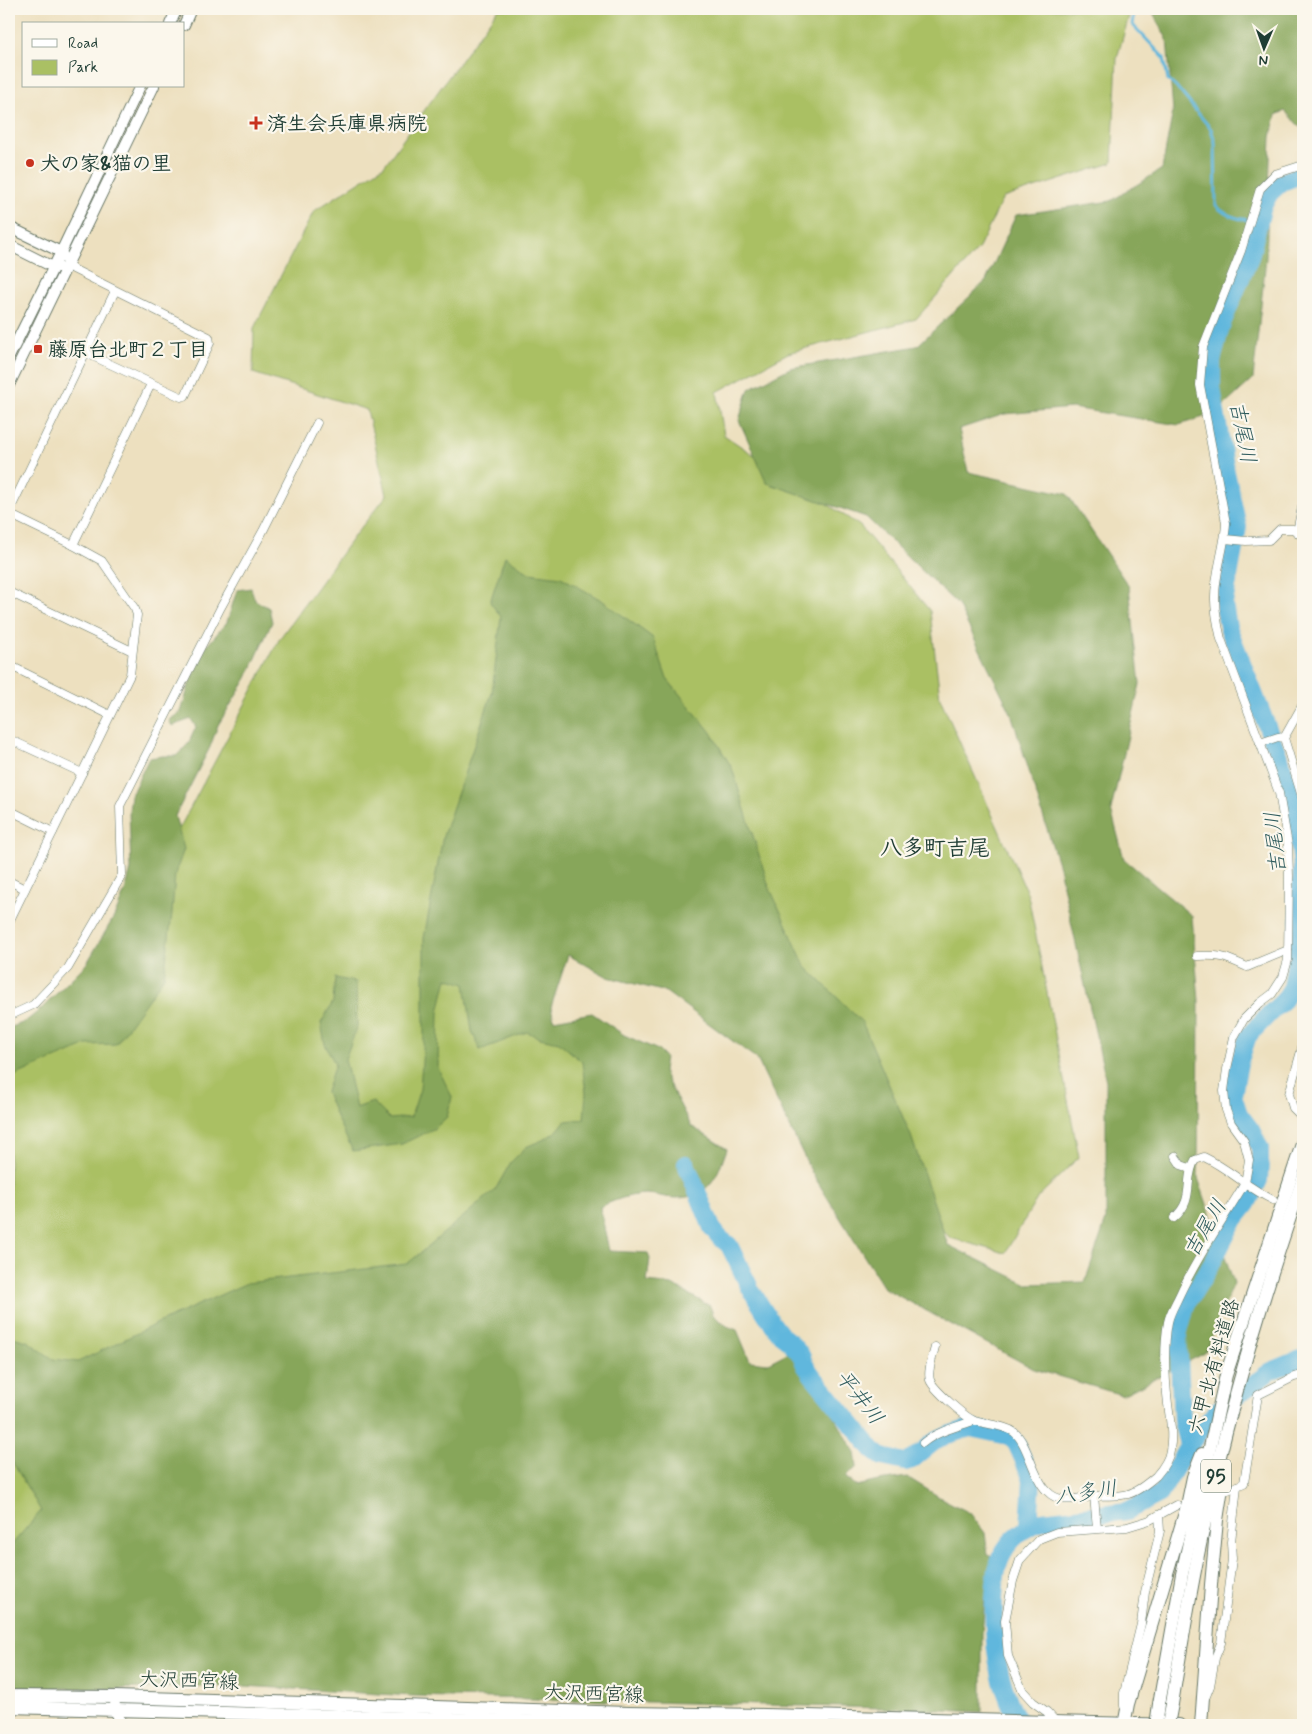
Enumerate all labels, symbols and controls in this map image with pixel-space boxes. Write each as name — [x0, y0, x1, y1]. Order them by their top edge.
legend — [22, 22, 185, 88]
north arrow — [1240, 22, 1290, 72]
text: Road — [68, 34, 98, 54]
text: N — [1259, 51, 1269, 69]
text: Park — [68, 58, 98, 78]
place label: 済生会兵庫県病院 — [267, 111, 427, 138]
marker: 済生会兵庫県病院 — [249, 116, 263, 130]
place label: 犬の家&猫の里 — [40, 151, 171, 178]
marker: 犬の家&猫の里 — [24, 157, 36, 169]
place label: 藤原台北町２丁目 — [48, 337, 208, 364]
marker: 藤原台北町２丁目 — [32, 343, 44, 355]
water label: 吉尾川 — [1222, 399, 1262, 466]
water label: 吉尾川 — [1259, 810, 1293, 876]
district label: 八多町吉尾 — [880, 835, 990, 863]
water label: 吉尾川 — [1178, 1194, 1234, 1263]
street label: 六甲北有料道路 — [1182, 1295, 1247, 1437]
water label: 平井川 — [829, 1364, 890, 1431]
road number: 95 — [1201, 1460, 1231, 1492]
water label: 八多川 — [1053, 1475, 1119, 1511]
street label: 大沢西宮線 — [139, 1666, 239, 1697]
street label: 大沢西宮線 — [544, 1679, 644, 1710]

